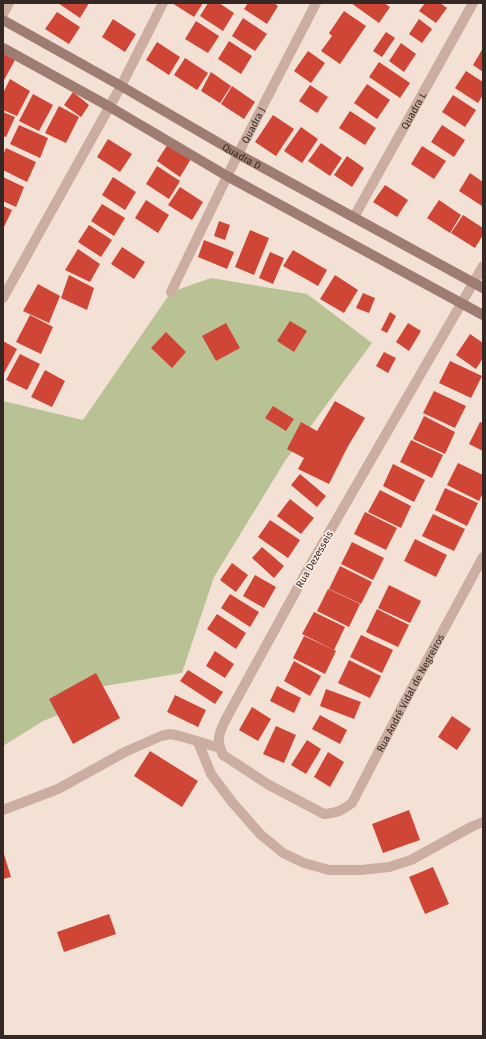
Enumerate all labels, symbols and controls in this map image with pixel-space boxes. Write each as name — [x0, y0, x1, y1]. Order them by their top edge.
street label: Quadra L — [399, 90, 429, 132]
street label: Quadra J — [240, 105, 268, 146]
street label: Quadra D — [220, 141, 263, 172]
street label: Rua Dezesseis — [294, 529, 336, 590]
street label: Rua André Vidal de Negreiros — [374, 632, 447, 754]

